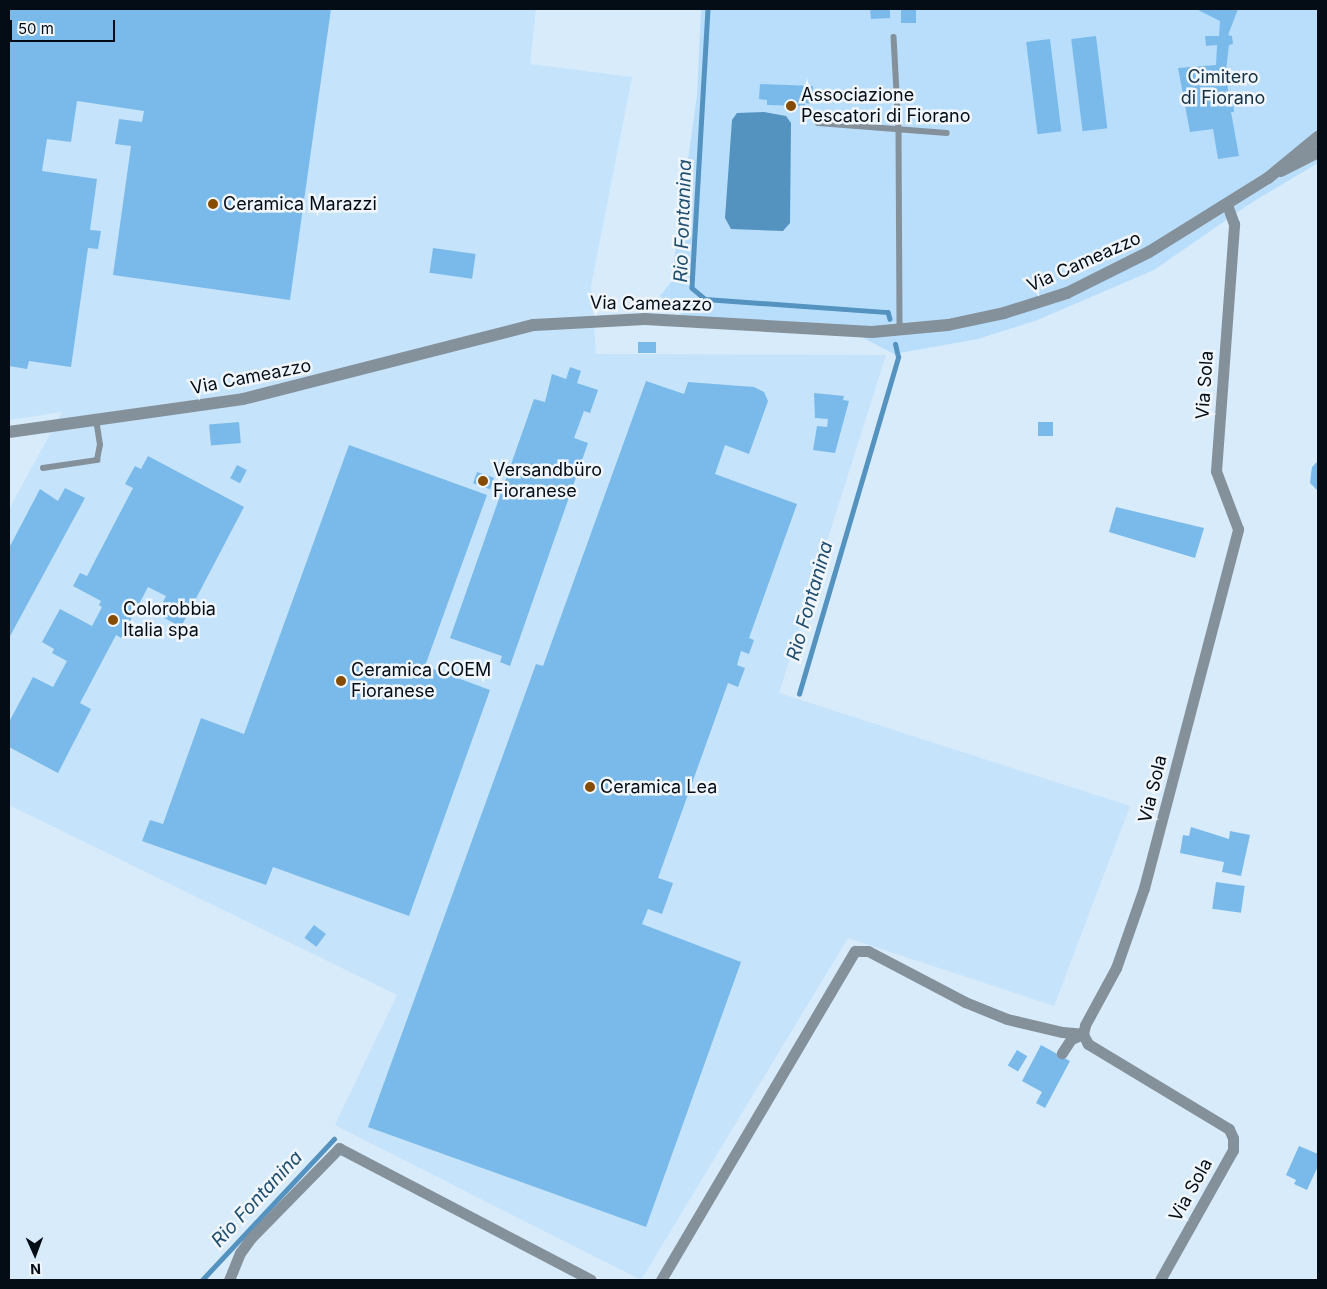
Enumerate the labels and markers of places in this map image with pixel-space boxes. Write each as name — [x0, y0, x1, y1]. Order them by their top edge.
place label: Associazione Pescatori di Fiorano — [801, 85, 970, 128]
marker: Associazione Pescatori di Fiorano — [785, 100, 797, 112]
place label: Ceramica Marazzi — [223, 193, 377, 215]
marker: Ceramica Marazzi — [207, 198, 219, 210]
place label: Versandbüro Fioranese — [493, 460, 602, 502]
marker: Versandbüro Fioranese — [477, 475, 489, 487]
place label: Colorobbia Italia spa — [123, 599, 216, 642]
marker: Colorobbia Italia spa — [107, 614, 119, 626]
place label: Ceramica COEM Fioranese — [351, 660, 491, 702]
marker: Ceramica COEM Fioranese — [335, 675, 347, 687]
place label: Ceramica Lea — [600, 776, 717, 798]
marker: Ceramica Lea — [584, 781, 596, 793]

